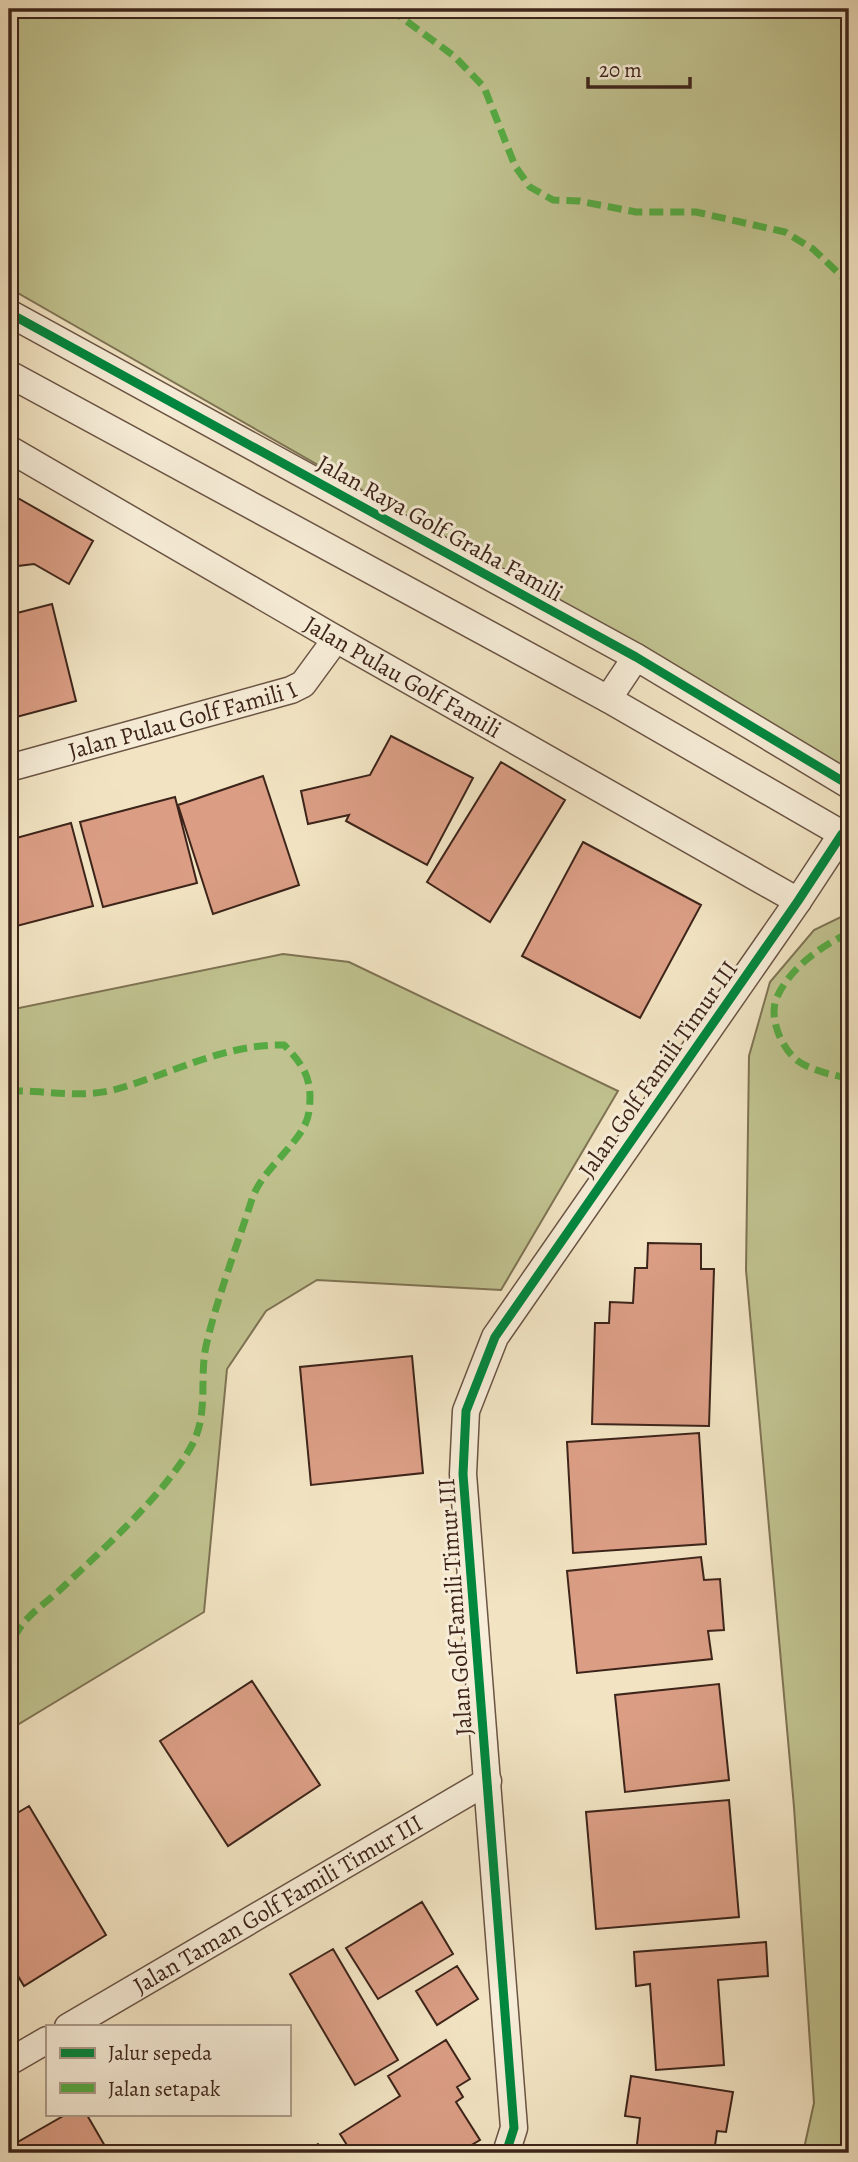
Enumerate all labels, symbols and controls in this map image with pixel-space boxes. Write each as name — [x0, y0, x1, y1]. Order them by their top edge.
scale bar — [588, 46, 690, 90]
text: 20 m — [599, 56, 642, 84]
street label: Jalan Raya Golf Graha Famili — [311, 447, 569, 609]
street label: Jalan Pulau Golf Famili — [298, 608, 507, 746]
street label: Jalan Pulau Golf Famili I — [65, 673, 303, 767]
street label: Jalan Golf Famili Timur III — [571, 954, 745, 1184]
street label: Jalan Golf Famili Timur III — [430, 1477, 480, 1737]
street label: Jalan Taman Golf Famili Timur III — [127, 1807, 428, 2001]
legend — [46, 2025, 290, 2116]
text: Jalur sepeda — [108, 2039, 212, 2067]
text: Jalan setapak — [108, 2075, 221, 2103]

